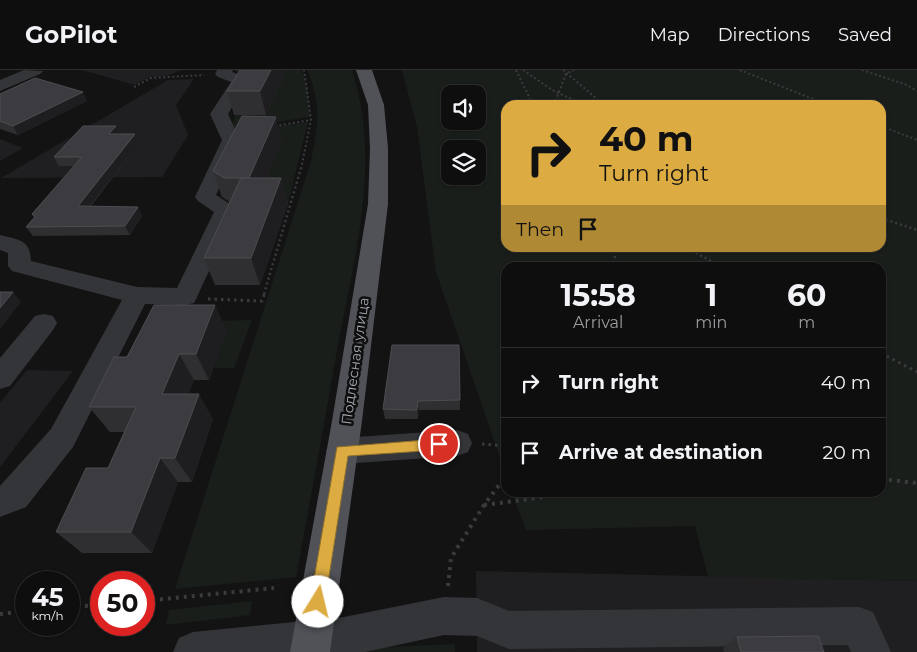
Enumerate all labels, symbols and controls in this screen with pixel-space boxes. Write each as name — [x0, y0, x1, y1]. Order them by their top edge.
text: GoPilot — [25, 20, 117, 49]
text: Map — [650, 24, 690, 46]
text: Directions — [718, 24, 810, 46]
text: Saved — [838, 24, 892, 46]
map controls — [441, 85, 486, 185]
button: sound — [441, 85, 486, 130]
text: 40 m — [599, 117, 694, 160]
icon: right — [516, 120, 581, 185]
button: layers — [441, 140, 486, 185]
text: Turn right — [599, 160, 709, 187]
icon: arrive — [574, 215, 602, 243]
text: Then — [516, 218, 564, 241]
text: 15:58 — [561, 277, 636, 314]
text: 1 — [705, 277, 717, 314]
text: 60 — [787, 277, 826, 314]
street label: Подлесная улица — [337, 296, 373, 426]
text: Arrival — [573, 313, 623, 332]
text: min — [695, 313, 727, 332]
text: m — [798, 313, 815, 332]
icon: right — [516, 369, 544, 397]
text: Turn right — [559, 371, 659, 394]
text: 40 m — [821, 371, 871, 394]
pin — [418, 423, 460, 465]
icon: arrive — [425, 430, 453, 458]
icon: arrive — [516, 439, 544, 467]
text: Arrive at destination — [559, 441, 763, 464]
text: 20 m — [823, 441, 871, 464]
speed limit sign: 50 — [90, 571, 155, 636]
position arrow — [291, 575, 343, 627]
text: 45 — [31, 582, 64, 612]
text: km/h — [31, 608, 64, 623]

